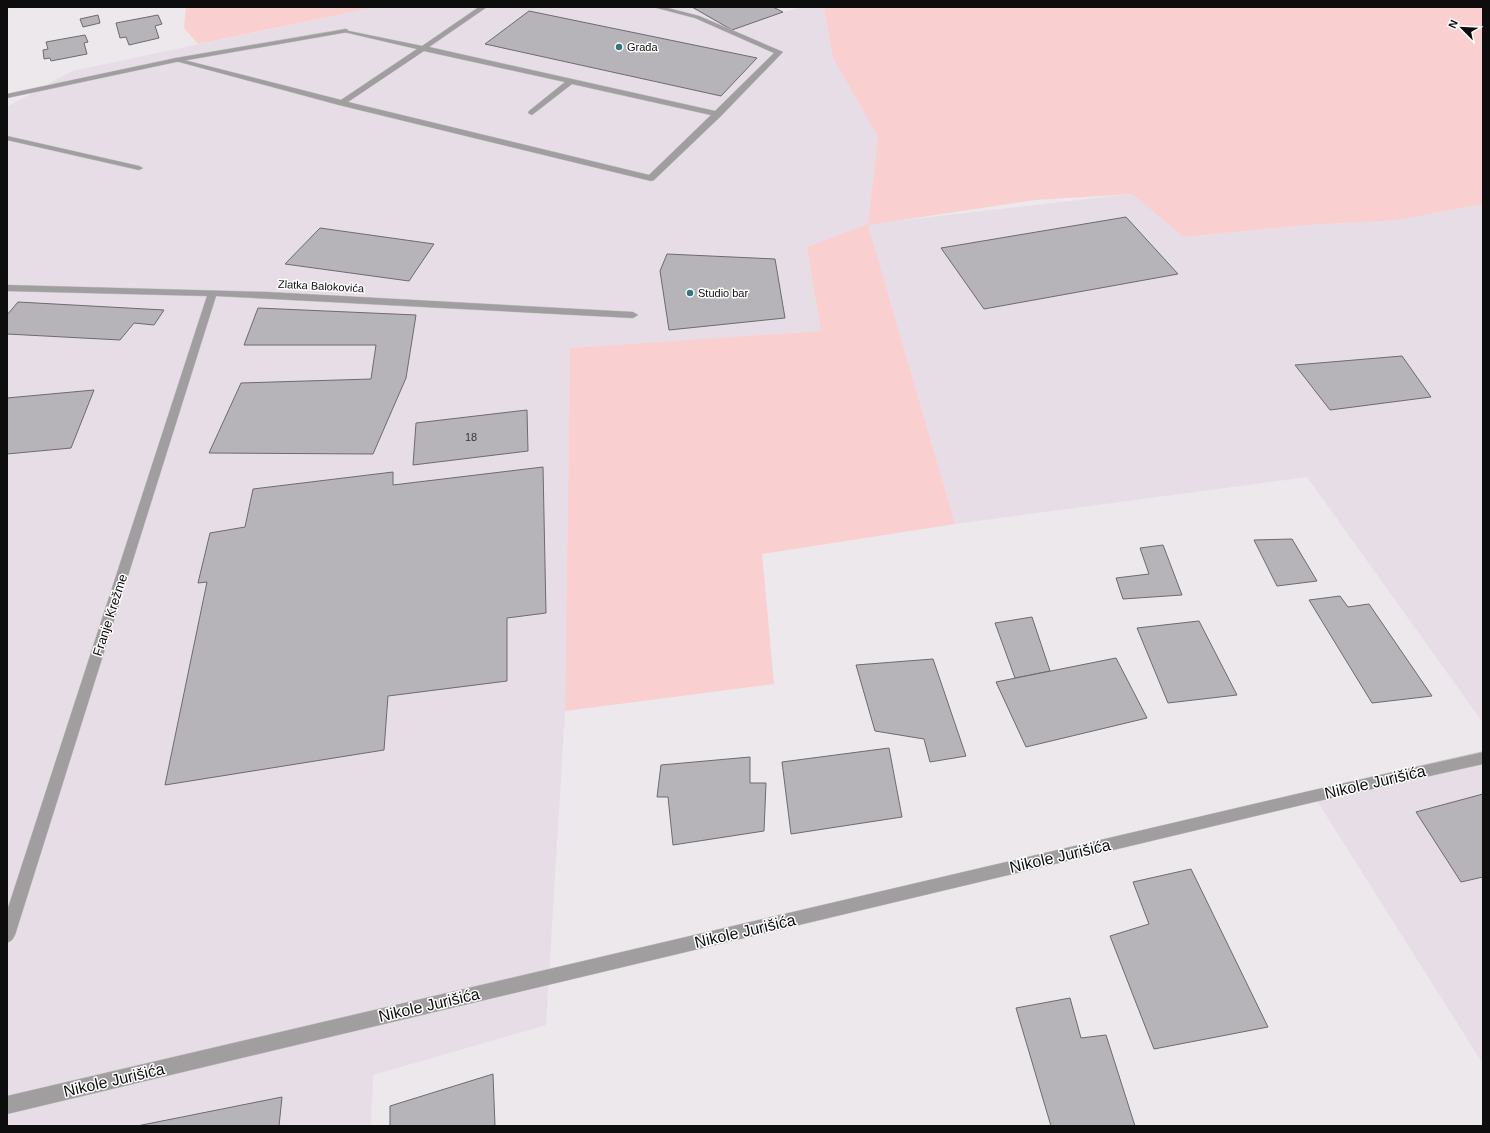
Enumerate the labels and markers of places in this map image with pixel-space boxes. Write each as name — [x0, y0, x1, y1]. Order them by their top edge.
place label: Građa — [627, 41, 658, 53]
marker: Građa — [614, 42, 624, 52]
place label: Studio bar — [698, 287, 748, 299]
marker: Studio bar — [685, 288, 695, 298]

